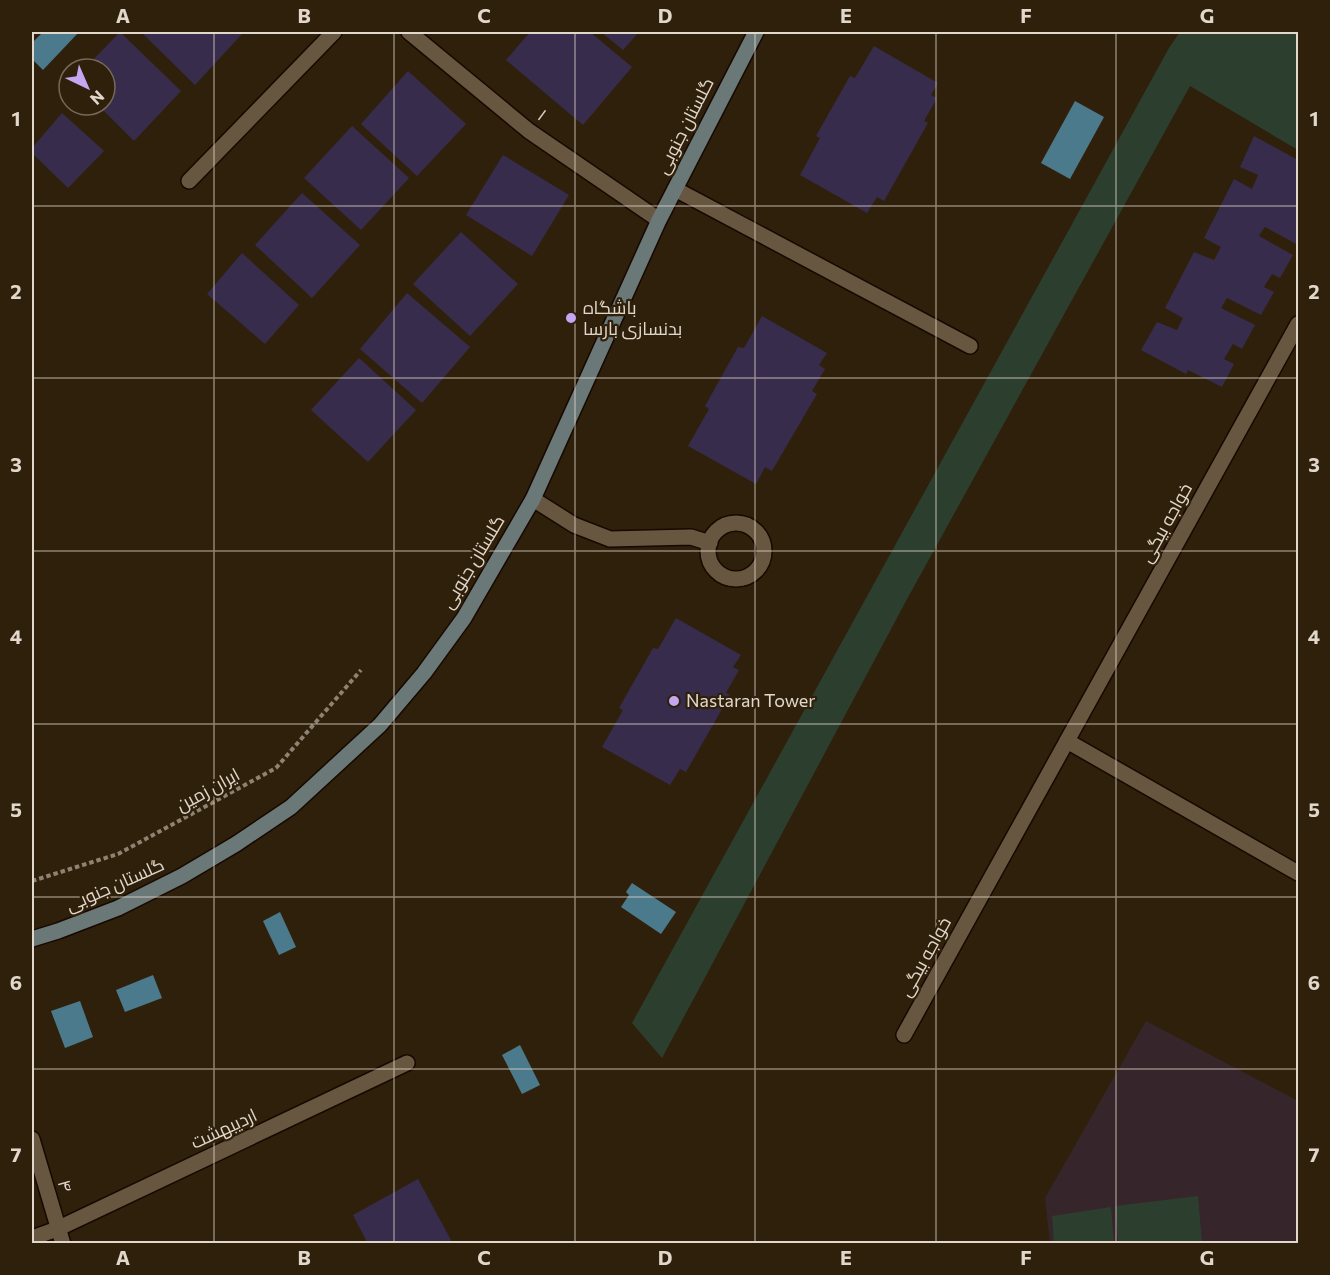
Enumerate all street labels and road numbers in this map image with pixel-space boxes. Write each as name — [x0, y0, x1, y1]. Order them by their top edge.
street label: گلستان جنوبی — [650, 74, 719, 178]
street label: ۱ — [534, 104, 551, 125]
street label: خواجه بیگی — [1134, 479, 1197, 567]
street label: گلستان جنوبی — [436, 511, 510, 613]
street label: ایران زمین — [172, 763, 244, 816]
street label: گلستان جنوبی — [62, 853, 168, 917]
street label: خواجه بیگی — [893, 913, 956, 1001]
street label: اردیبهشت — [187, 1103, 261, 1154]
street label: ۴ — [54, 1177, 78, 1195]

